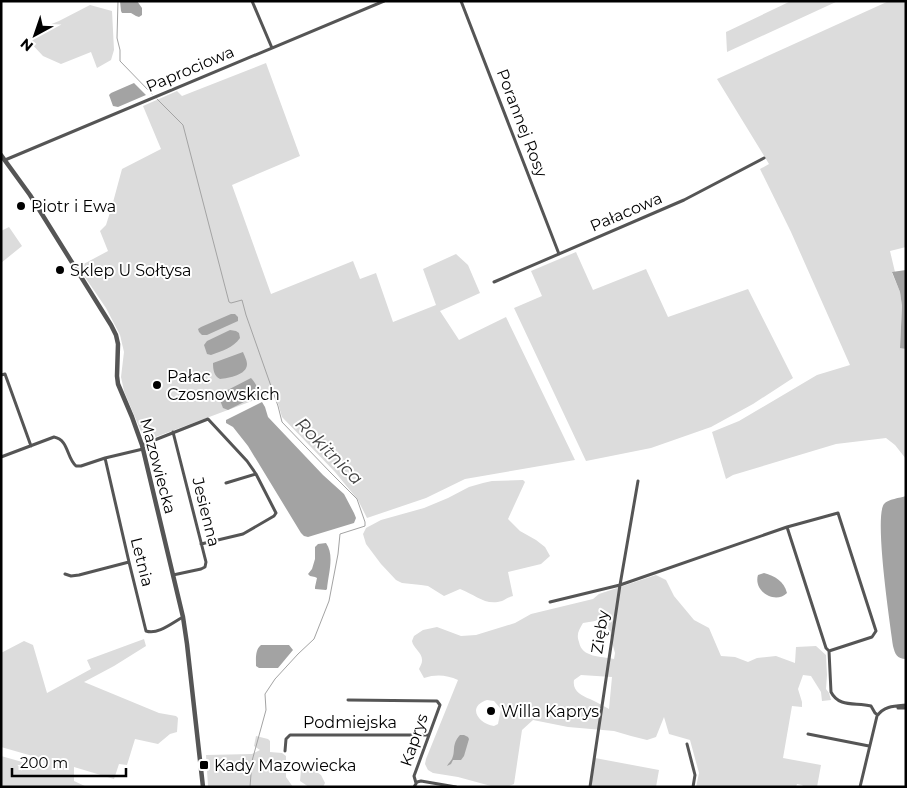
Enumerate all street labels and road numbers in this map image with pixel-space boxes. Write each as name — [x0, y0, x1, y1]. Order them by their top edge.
street label: Paprociowa — [143, 42, 237, 96]
street label: Porannej Rosy — [493, 66, 551, 180]
street label: Pałacowa — [587, 188, 665, 236]
street label: Mazowiecka — [136, 416, 180, 516]
street label: Jesienna — [188, 475, 224, 549]
street label: Letnia — [127, 535, 157, 589]
street label: Zięby — [587, 609, 613, 655]
street label: Kaprys — [396, 711, 432, 769]
street label: Podmiejska — [303, 713, 397, 732]

